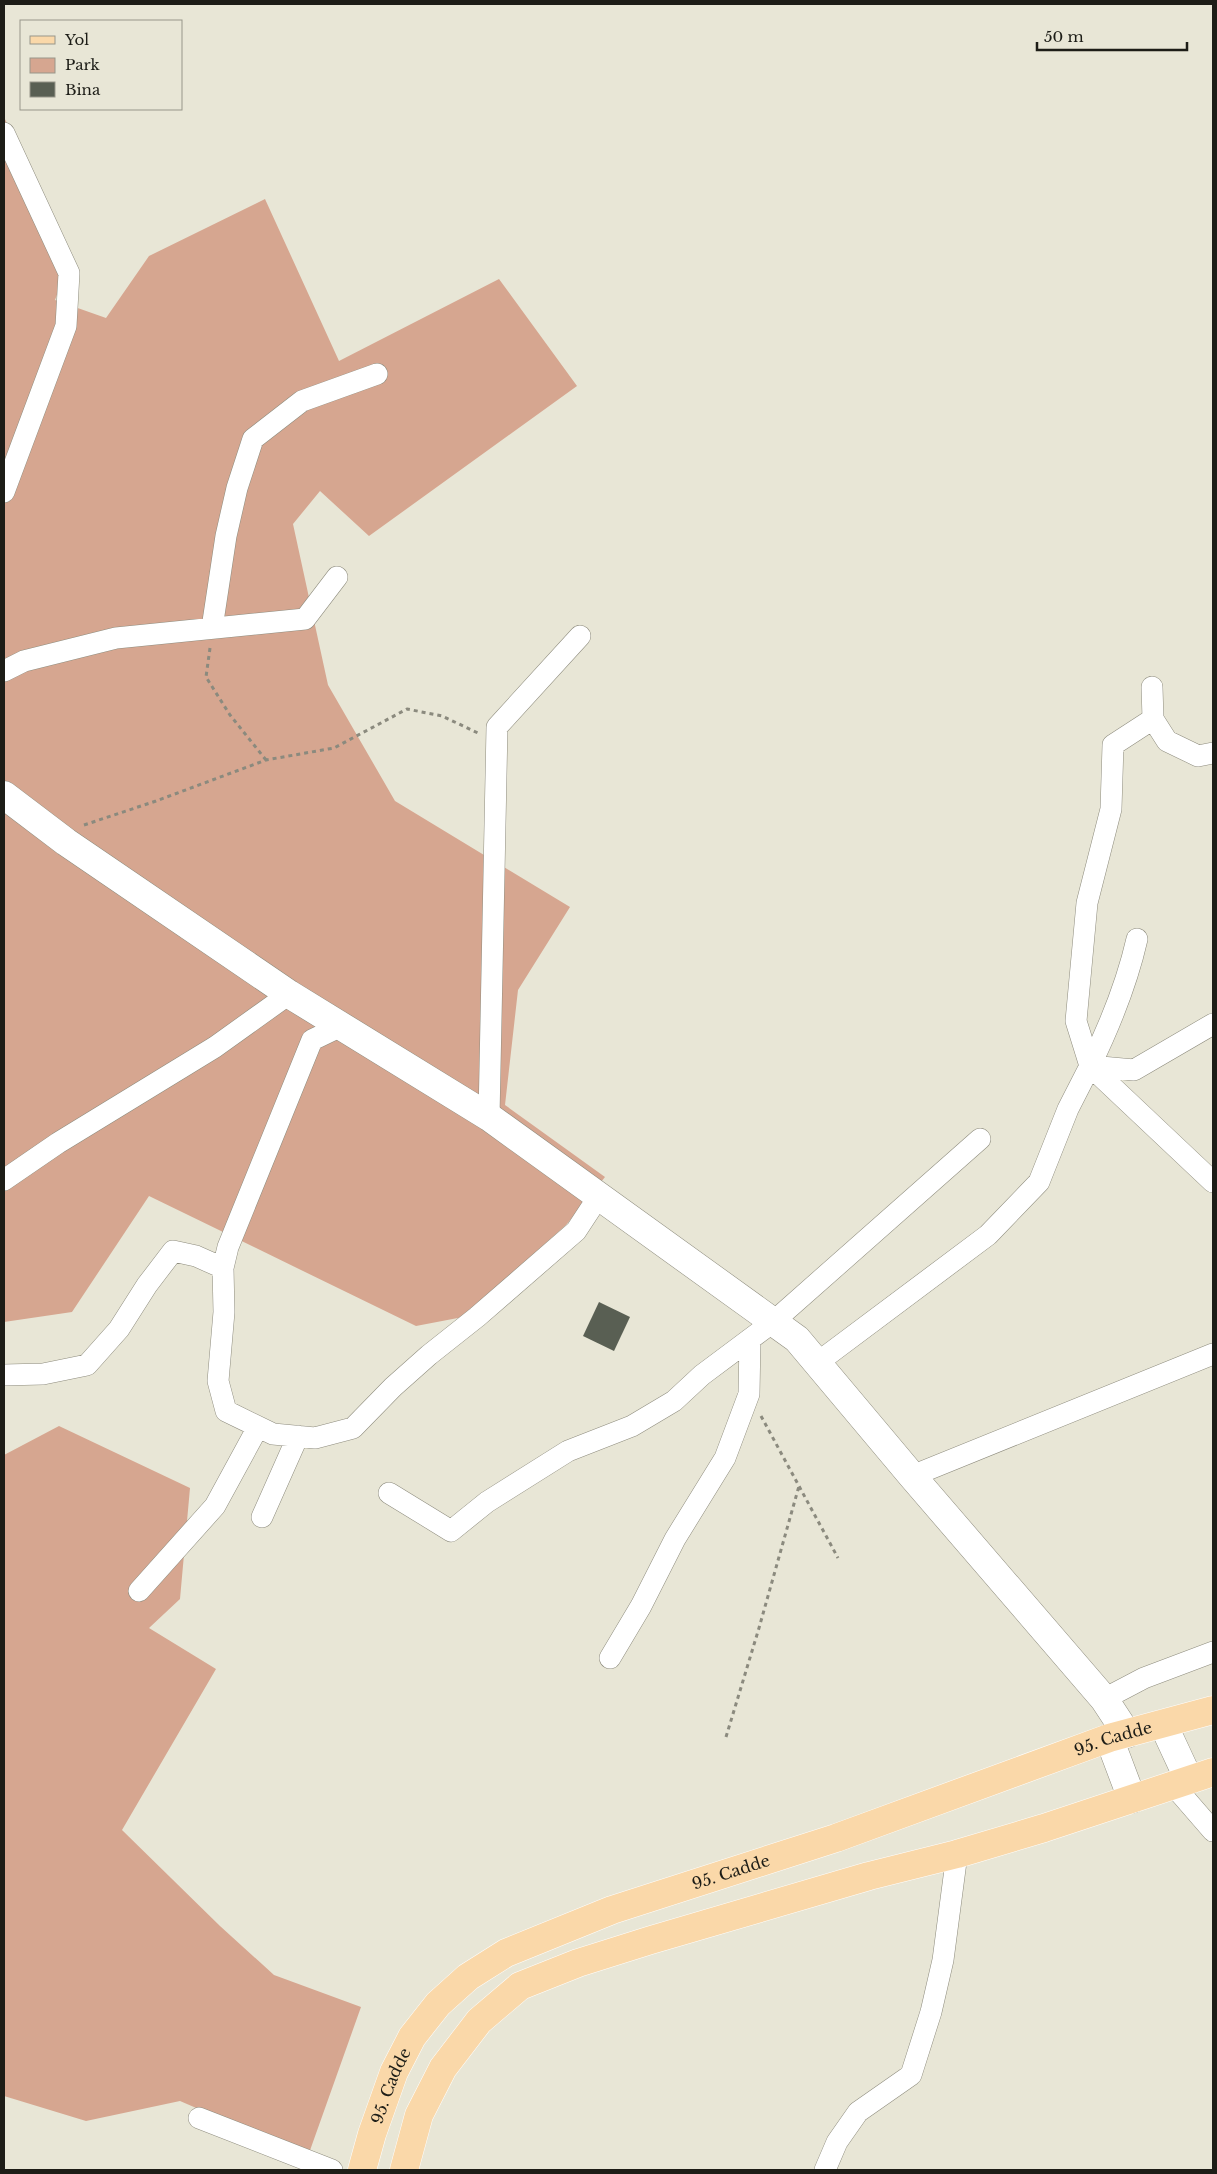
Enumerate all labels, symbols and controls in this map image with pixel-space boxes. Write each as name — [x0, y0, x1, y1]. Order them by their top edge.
legend — [20, 20, 182, 110]
scale bar — [1037, 20, 1187, 52]
text: 50 m — [1044, 27, 1084, 46]
text: Yol — [64, 30, 89, 49]
text: Park — [65, 55, 101, 74]
text: Bina — [65, 80, 101, 99]
street label: 95. Cadde — [1071, 1717, 1154, 1760]
street label: 95. Cadde — [689, 1850, 772, 1894]
street label: 95. Cadde — [366, 2044, 415, 2127]

